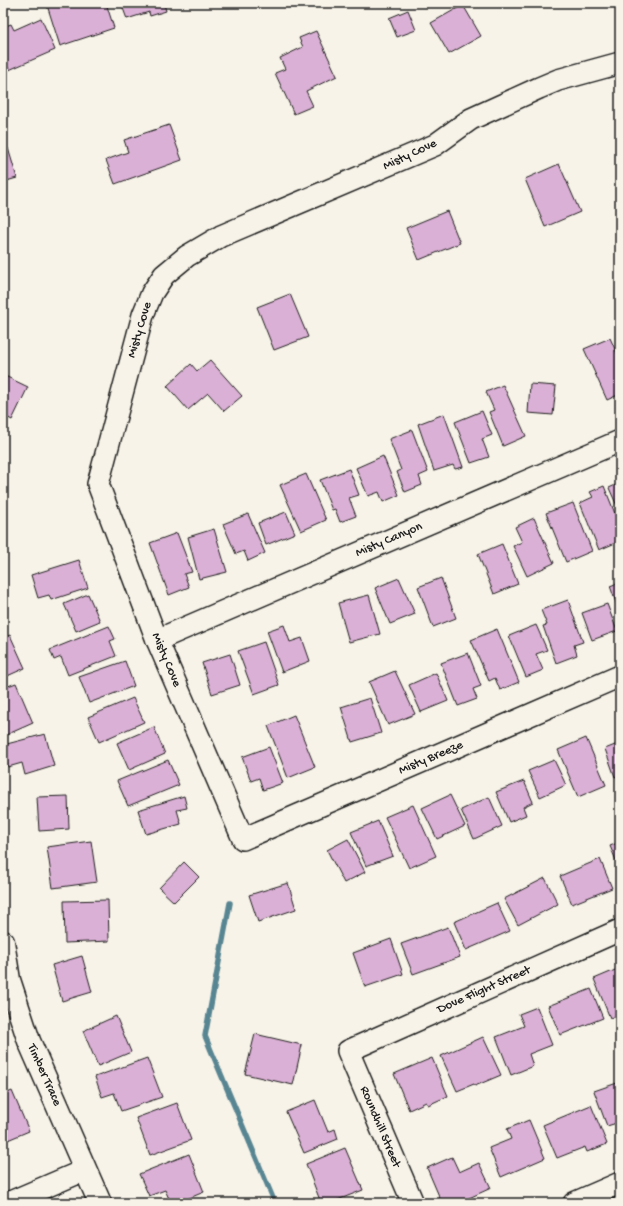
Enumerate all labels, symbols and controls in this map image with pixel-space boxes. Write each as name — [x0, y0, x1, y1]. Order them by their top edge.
street label: Misty Cove — [381, 136, 440, 174]
street label: Misty Cove — [124, 300, 156, 360]
street label: Misty Canyon — [353, 519, 425, 561]
street label: Misty Cove — [148, 631, 184, 690]
street label: Misty Breeze — [397, 738, 466, 778]
street label: Dove Flight Street — [434, 962, 535, 1018]
street label: Timber Trace — [23, 1041, 64, 1109]
street label: Roundhill Street — [356, 1084, 405, 1171]

